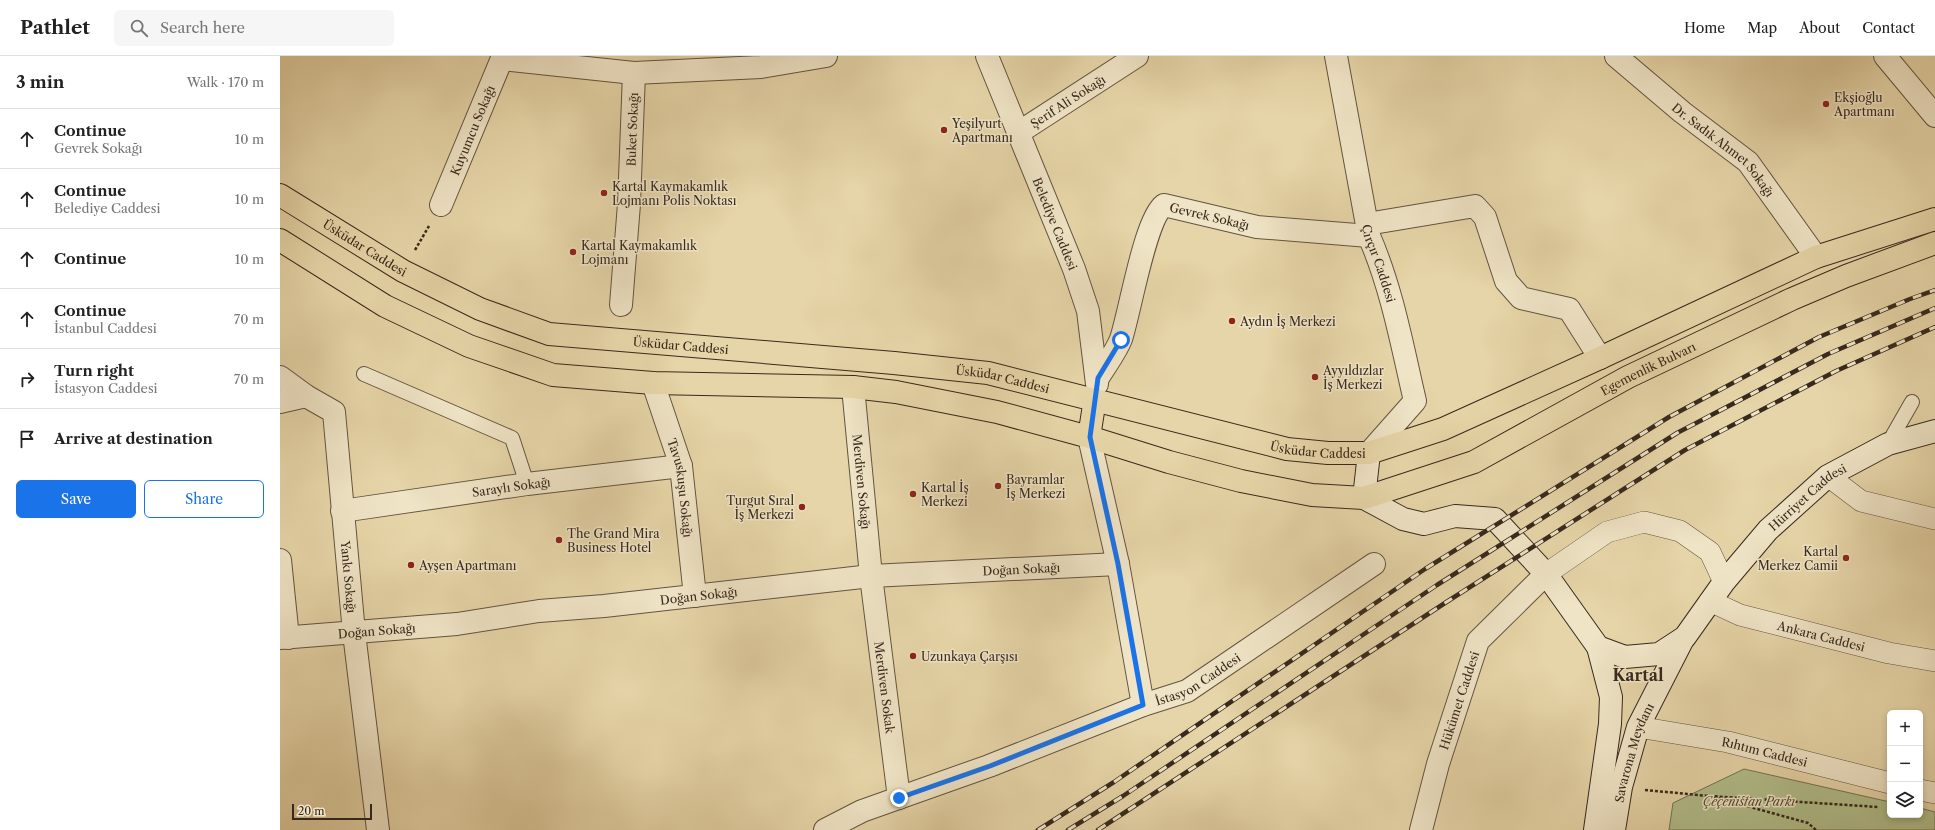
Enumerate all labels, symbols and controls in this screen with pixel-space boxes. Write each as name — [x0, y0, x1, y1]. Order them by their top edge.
search box — [114, 10, 394, 46]
text: Pathlet — [20, 16, 90, 39]
icon: search — [128, 17, 150, 39]
text: Search here — [160, 18, 245, 37]
text: Home — [1684, 19, 1725, 37]
text: Map — [1747, 19, 1777, 37]
text: About — [1799, 19, 1840, 37]
text: Contact — [1862, 19, 1915, 37]
street label: Şerif Ali Sokağı — [1027, 71, 1108, 131]
text: 3 min — [16, 72, 65, 92]
text: Walk · 170 m — [187, 74, 264, 90]
street label: Kuyumcu Sokağı — [447, 83, 498, 178]
place label: Ekşioğlu Apartmanı — [1833, 90, 1895, 119]
street label: Buket Sokağı — [623, 92, 641, 167]
street label: Dr. Sadık Ahmet Sokağı — [1669, 99, 1778, 200]
marker: Ekşioğlu Apartmanı — [1821, 99, 1831, 109]
place label: Yeşilyurt Apartmanı — [951, 116, 1013, 145]
text: Continue — [54, 121, 126, 140]
marker: Yeşilyurt Apartmanı — [939, 125, 949, 135]
icon: ahead — [16, 128, 38, 150]
text: 10 m — [235, 131, 264, 147]
text: Gevrek Sokağı — [54, 140, 142, 156]
street label: Belediye Caddesi — [1030, 175, 1081, 272]
place label: Kartal Kaymakamlık Lojmanı Polis Noktası — [612, 179, 737, 208]
text: Continue — [54, 181, 126, 200]
icon: ahead — [16, 188, 38, 210]
marker: Kartal Kaymakamlık Lojmanı Polis Noktası — [599, 188, 609, 198]
text: 10 m — [235, 191, 264, 207]
street label: Gevrek Sokağı — [1168, 199, 1251, 233]
text: Belediye Caddesi — [54, 200, 161, 216]
street label: Üsküdar Caddesi — [320, 215, 410, 279]
street label: Çırçır Caddesi — [1359, 223, 1399, 304]
place label: Kartal Kaymakamlık Lojmanı — [581, 238, 698, 267]
marker: Kartal Kaymakamlık Lojmanı — [568, 247, 578, 257]
icon: ahead — [16, 248, 38, 270]
text: Continue — [54, 249, 126, 268]
text: 10 m — [235, 251, 264, 267]
text: Continue — [54, 301, 126, 320]
icon: ahead — [16, 308, 38, 330]
text: 70 m — [234, 311, 264, 327]
place label: Aydın İş Merkezi — [1239, 313, 1336, 329]
marker: Aydın İş Merkezi — [1227, 316, 1237, 326]
text: İstanbul Caddesi — [54, 320, 157, 336]
route start — [1112, 331, 1130, 349]
street label: Üsküdar Caddesi — [632, 333, 729, 357]
street label: Egemenlik Bulvarı — [1598, 338, 1698, 398]
text: Turn right — [54, 361, 134, 380]
street label: Üsküdar Caddesi — [955, 361, 1052, 396]
place label: Ayyıldızlar İş Merkezi — [1322, 363, 1384, 392]
icon: right — [16, 368, 38, 390]
text: 70 m — [234, 371, 264, 387]
marker: Ayyıldızlar İş Merkezi — [1310, 372, 1320, 382]
text: İstasyon Caddesi — [54, 380, 158, 396]
icon: arrive — [16, 428, 38, 450]
text: Arrive at destination — [54, 429, 213, 448]
street label: Merdiven Sokağı — [850, 433, 874, 530]
street label: Tavuskuşu Sokağı — [665, 436, 696, 538]
street label: Üsküdar Caddesi — [1269, 437, 1366, 461]
street label: Hürriyet Caddesi — [1765, 460, 1849, 534]
place label: Bayramlar İş Merkezi — [1006, 472, 1066, 501]
street label: Saraylı Sokağı — [471, 474, 552, 499]
place label: Kartal İş Merkezi — [921, 479, 969, 509]
button: Save — [16, 480, 136, 518]
button: Share — [144, 480, 264, 518]
marker: Bayramlar İş Merkezi — [993, 481, 1003, 491]
marker: Kartal İş Merkezi — [908, 489, 918, 499]
place label: Turgut Sıral İş Merkezi — [726, 493, 794, 522]
marker: Turgut Sıral İş Merkezi — [797, 502, 807, 512]
place label: The Grand Mira Business Hotel — [567, 526, 660, 555]
marker: The Grand Mira Business Hotel — [554, 535, 564, 545]
street label: Yankı Sokağı — [338, 539, 360, 614]
place label: Kartal Merkez Camii — [1758, 544, 1838, 573]
marker: Kartal Merkez Camii — [1841, 553, 1851, 563]
place label: Ayşen Apartmanı — [418, 558, 517, 573]
street label: Doğan Sokağı — [982, 559, 1061, 578]
marker: Ayşen Apartmanı — [406, 560, 416, 570]
street label: Doğan Sokağı — [659, 584, 738, 607]
street label: Ankara Caddesi — [1775, 617, 1867, 654]
street label: Doğan Sokağı — [337, 620, 416, 641]
street label: Merdiven Sokak — [872, 640, 898, 735]
place label: Uzunkaya Çarşısı — [921, 649, 1018, 664]
street label: İstasyon Caddesi — [1153, 649, 1243, 708]
street label: Hükümet Caddesi — [1436, 649, 1482, 752]
marker: Uzunkaya Çarşısı — [908, 651, 918, 661]
district label: Kartal — [1612, 665, 1664, 685]
street label: Savarona Meydanı — [1611, 700, 1657, 804]
map controls — [1887, 710, 1923, 818]
button: + — [1887, 710, 1923, 746]
street label: Rıhtım Caddesi — [1721, 734, 1809, 769]
button: − — [1887, 746, 1923, 782]
button: layers — [1887, 782, 1923, 818]
route end — [890, 789, 908, 807]
park label: Çeçenistan Parkı — [1703, 794, 1795, 809]
scale bar — [292, 802, 372, 821]
text: 20 m — [298, 804, 324, 818]

